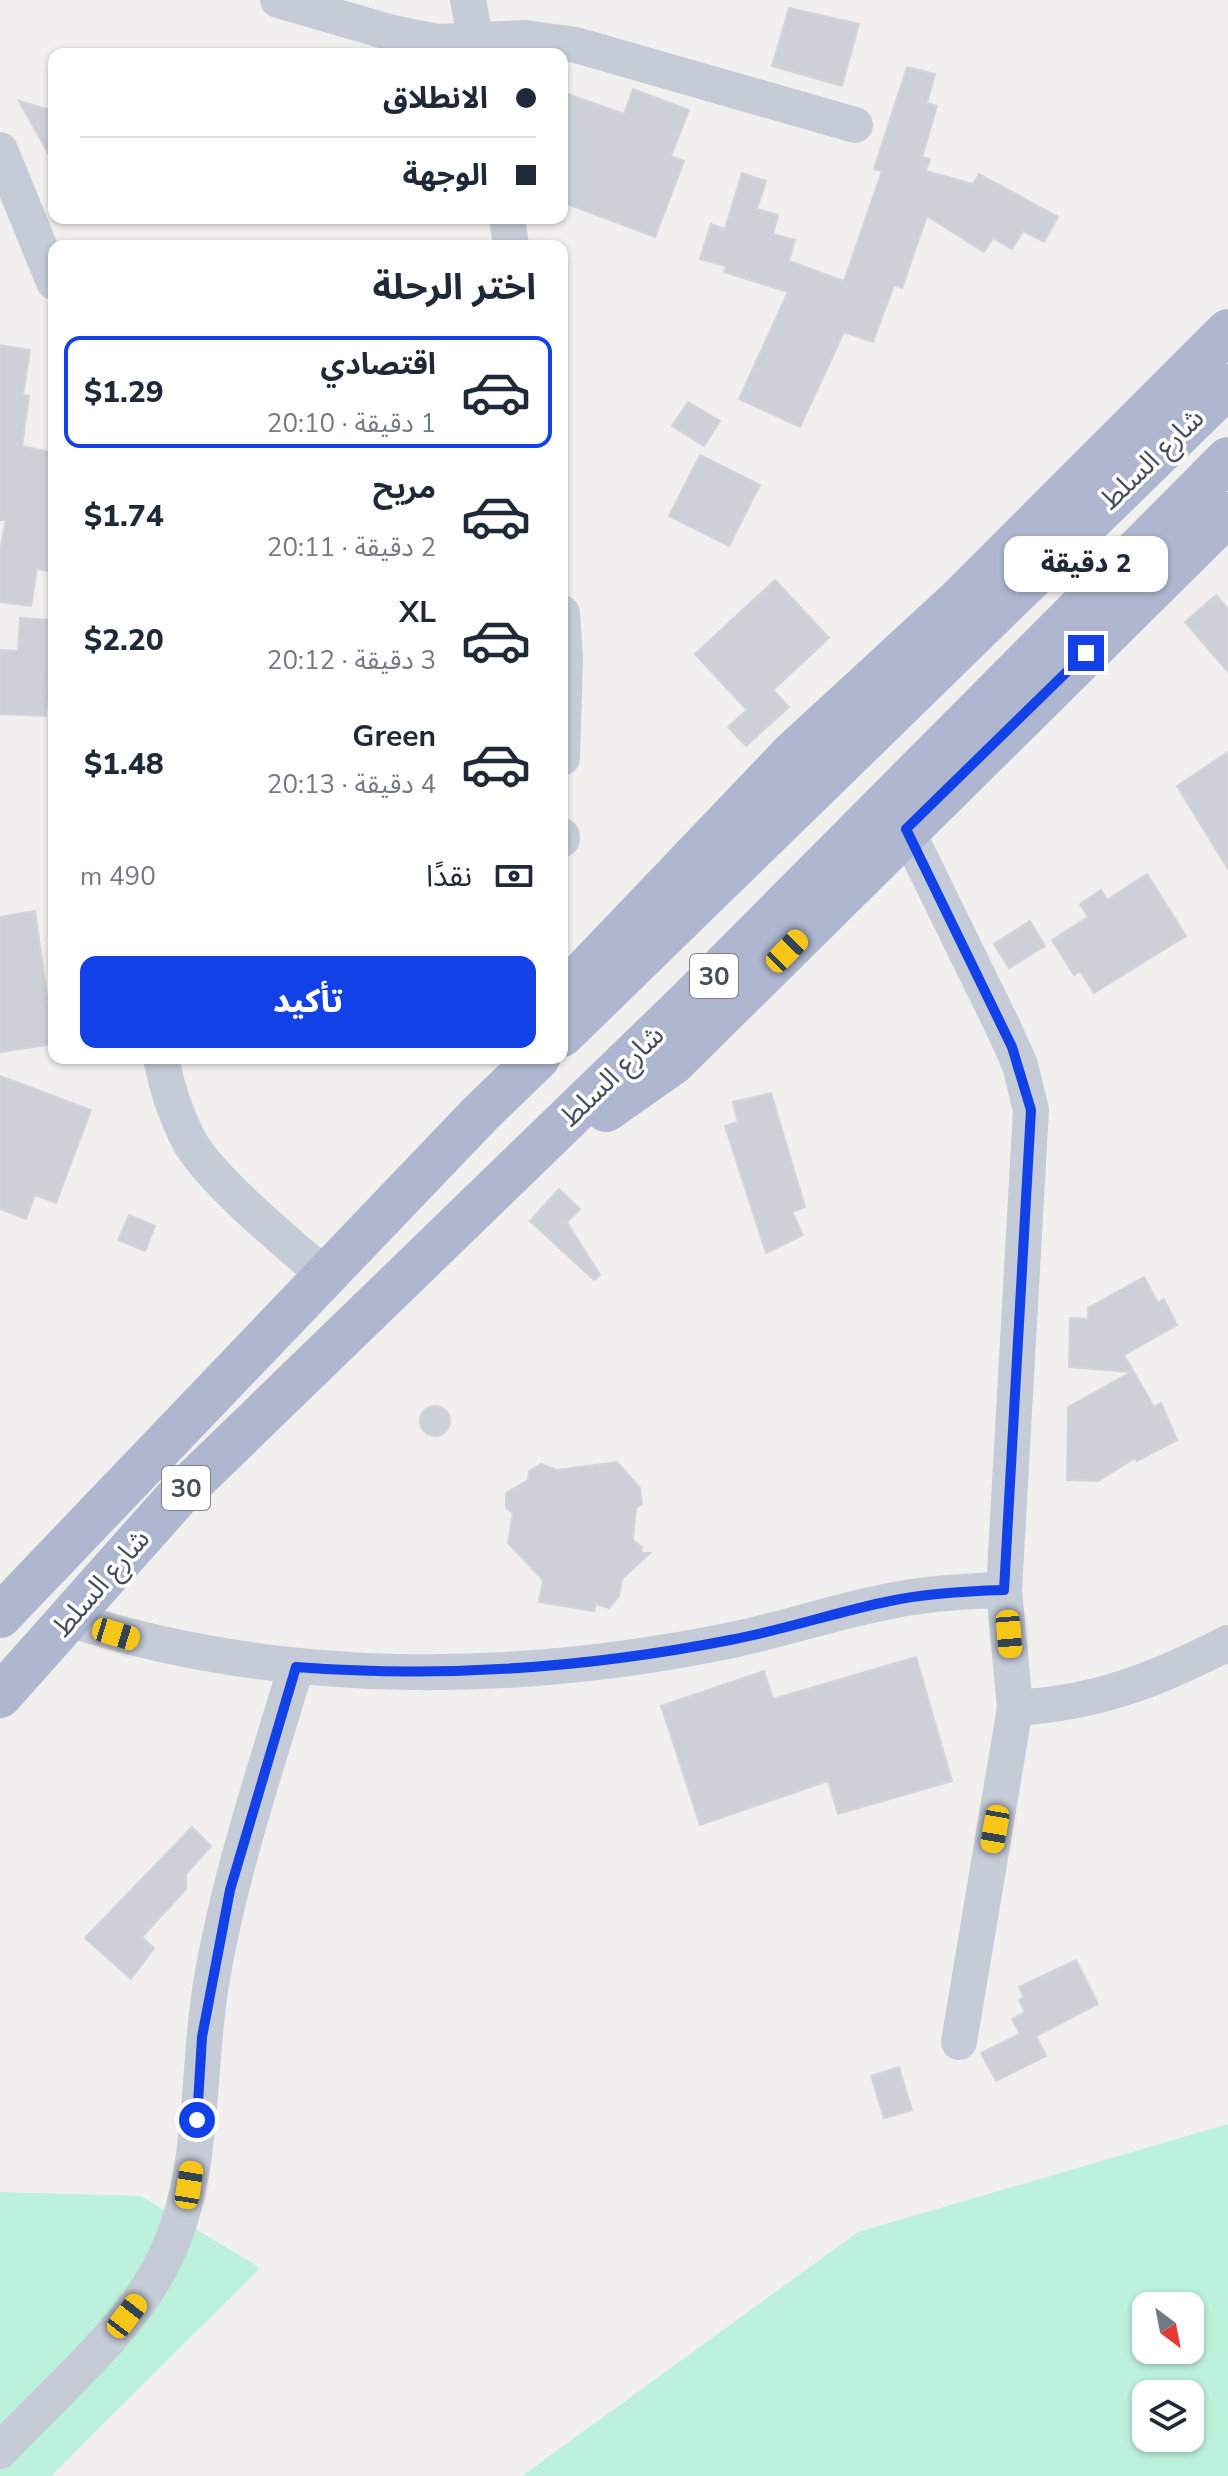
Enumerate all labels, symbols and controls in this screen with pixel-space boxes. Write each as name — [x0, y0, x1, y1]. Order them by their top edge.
text: الانطلاق — [383, 78, 488, 119]
text: الوجهة — [403, 155, 488, 196]
text: اختر الرحلة — [373, 263, 536, 312]
text: اقتصادي — [321, 344, 436, 385]
icon: car — [460, 356, 532, 428]
text: $1.29 — [84, 372, 164, 413]
street label: شارع السلط — [1092, 400, 1213, 519]
text: 1 دقيقة · 20:10 — [267, 406, 436, 441]
text: مريح — [373, 468, 436, 509]
icon: car — [460, 480, 532, 552]
text: $1.74 — [84, 496, 164, 537]
text: 2 دقيقة · 20:11 — [267, 530, 436, 565]
callout: 2 دقيقة — [1004, 537, 1168, 593]
text: 2 دقيقة — [1041, 546, 1131, 581]
text: XL — [399, 592, 436, 633]
icon: car — [460, 604, 532, 676]
text: $2.20 — [84, 620, 164, 661]
route end — [1068, 635, 1104, 671]
text: 3 دقيقة · 20:12 — [267, 643, 436, 678]
text: Green — [352, 716, 436, 757]
icon: car — [460, 728, 532, 800]
text: $1.48 — [84, 744, 164, 785]
text: 4 دقيقة · 20:13 — [267, 767, 436, 802]
icon: cash — [492, 854, 536, 898]
text: نقدًا — [426, 856, 472, 897]
text: 490 m — [80, 859, 156, 894]
car — [762, 925, 812, 977]
road number: 30 — [690, 954, 738, 998]
button: تأكيد — [80, 956, 536, 1048]
street label: شارع السلط — [552, 1017, 673, 1136]
road number: 30 — [162, 1466, 210, 1510]
street label: شارع السلط — [44, 1521, 159, 1646]
car — [995, 1609, 1023, 1659]
car — [90, 1616, 142, 1652]
car — [979, 1803, 1011, 1855]
route start — [179, 2102, 215, 2138]
car — [173, 2159, 205, 2211]
car — [103, 2290, 151, 2342]
north arrow — [1132, 2292, 1204, 2364]
map controls — [1132, 2292, 1204, 2452]
button: layers — [1132, 2380, 1204, 2452]

